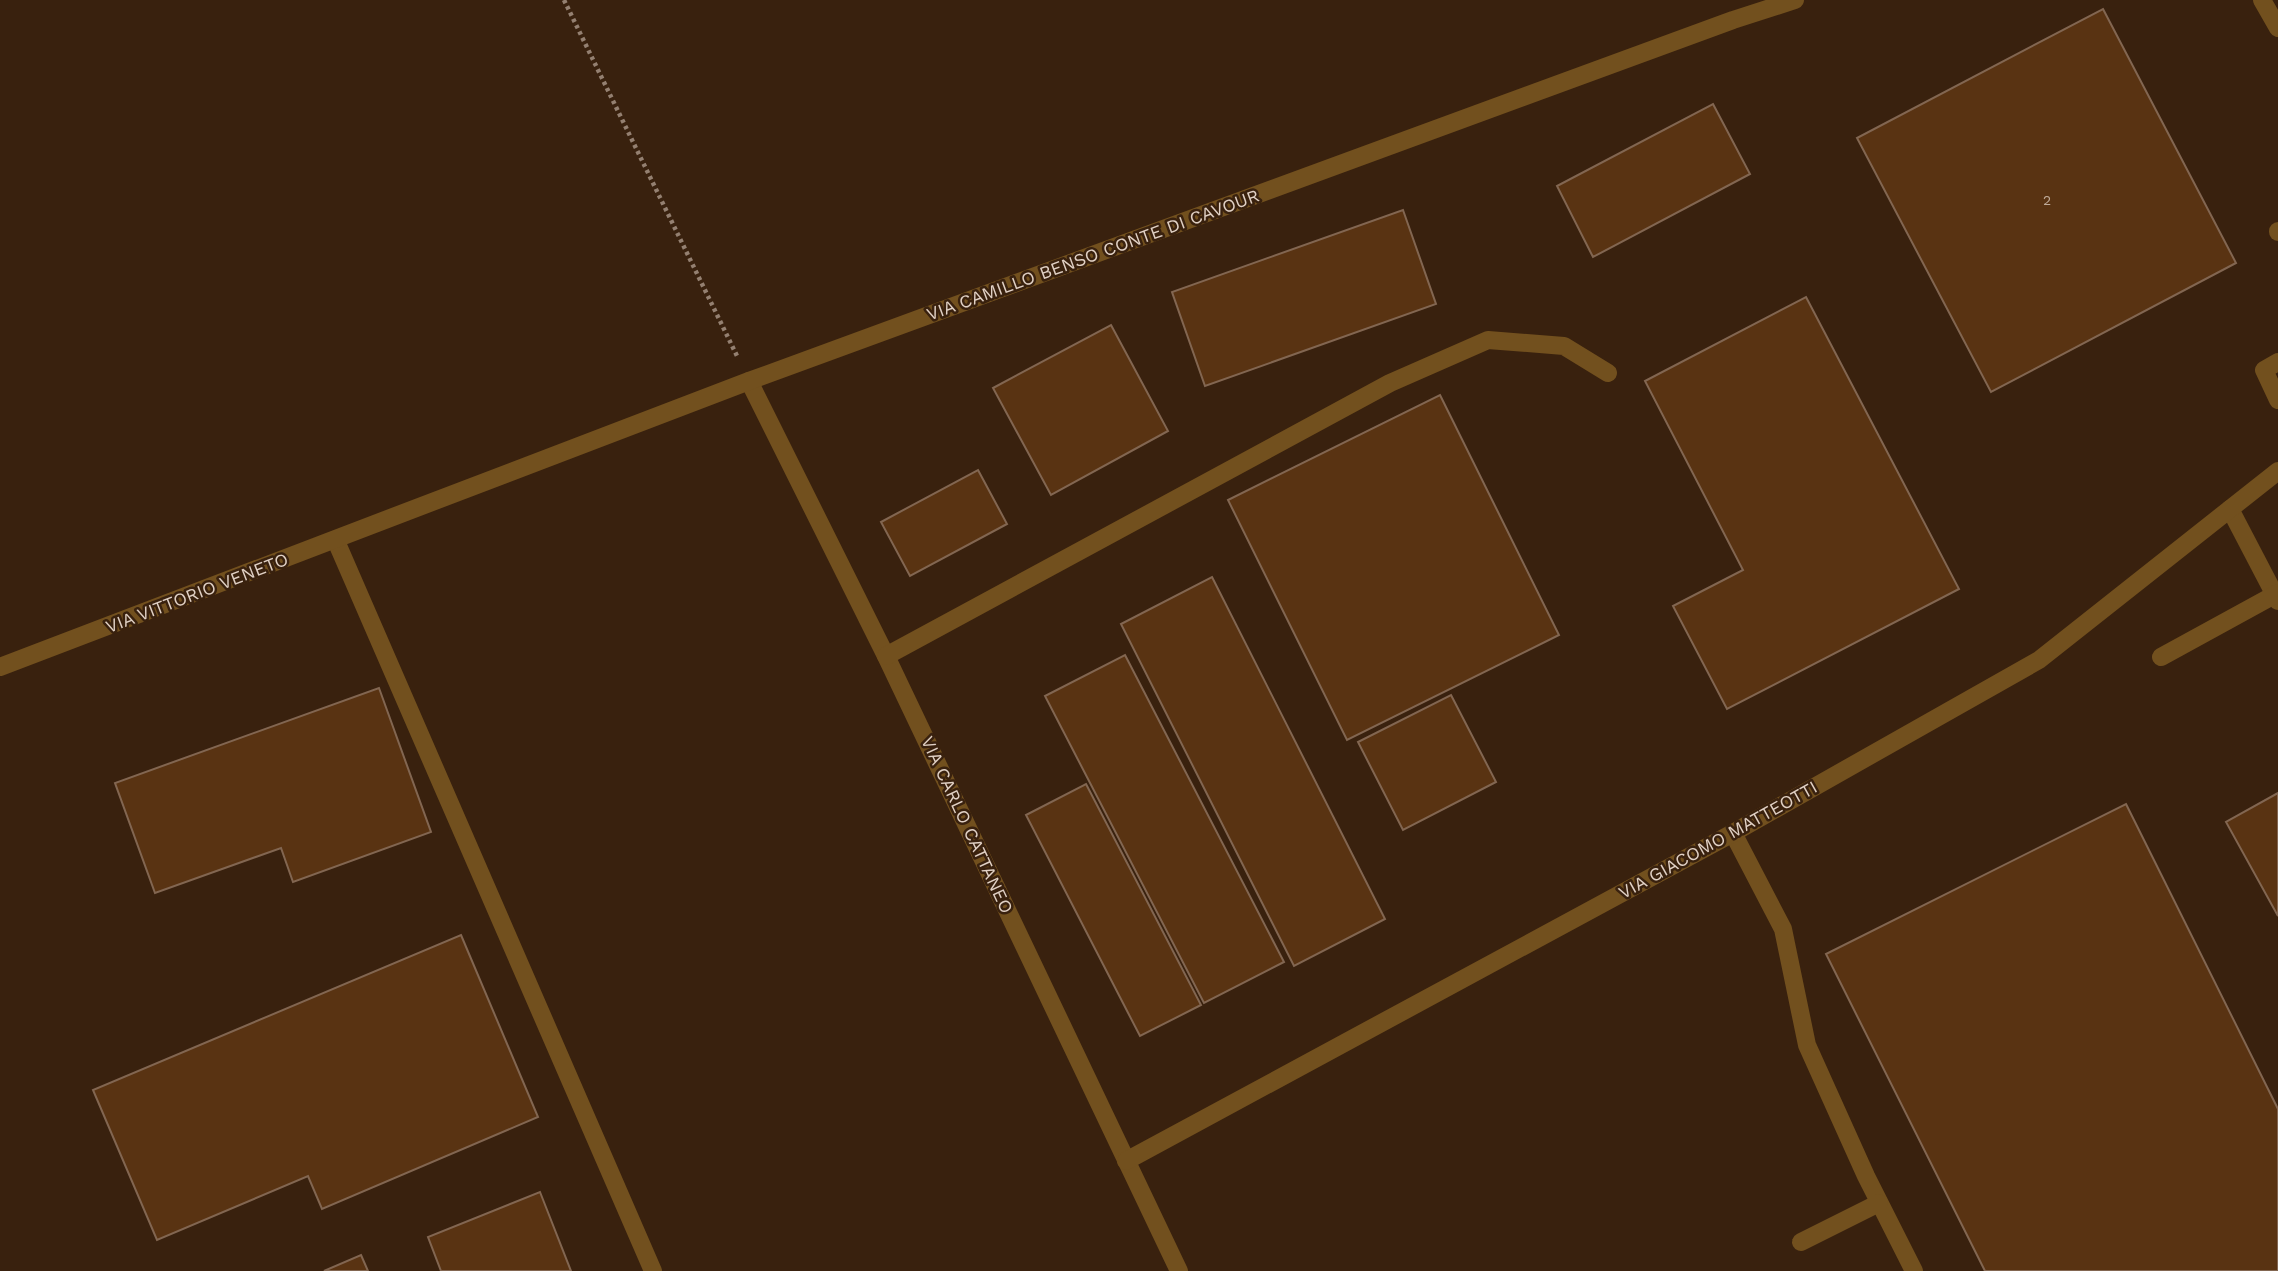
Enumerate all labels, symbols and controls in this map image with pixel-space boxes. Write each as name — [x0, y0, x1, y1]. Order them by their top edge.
street label: VIA CAMILLO BENSO CONTE DI CAVOUR — [924, 184, 1262, 325]
house number: 2 — [2043, 192, 2051, 208]
street label: VIA VITTORIO VENETO — [103, 548, 291, 637]
street label: VIA CARLO CATTANEO — [917, 733, 1018, 917]
street label: VIA GIACOMO MATTEOTTI — [1615, 776, 1821, 903]

